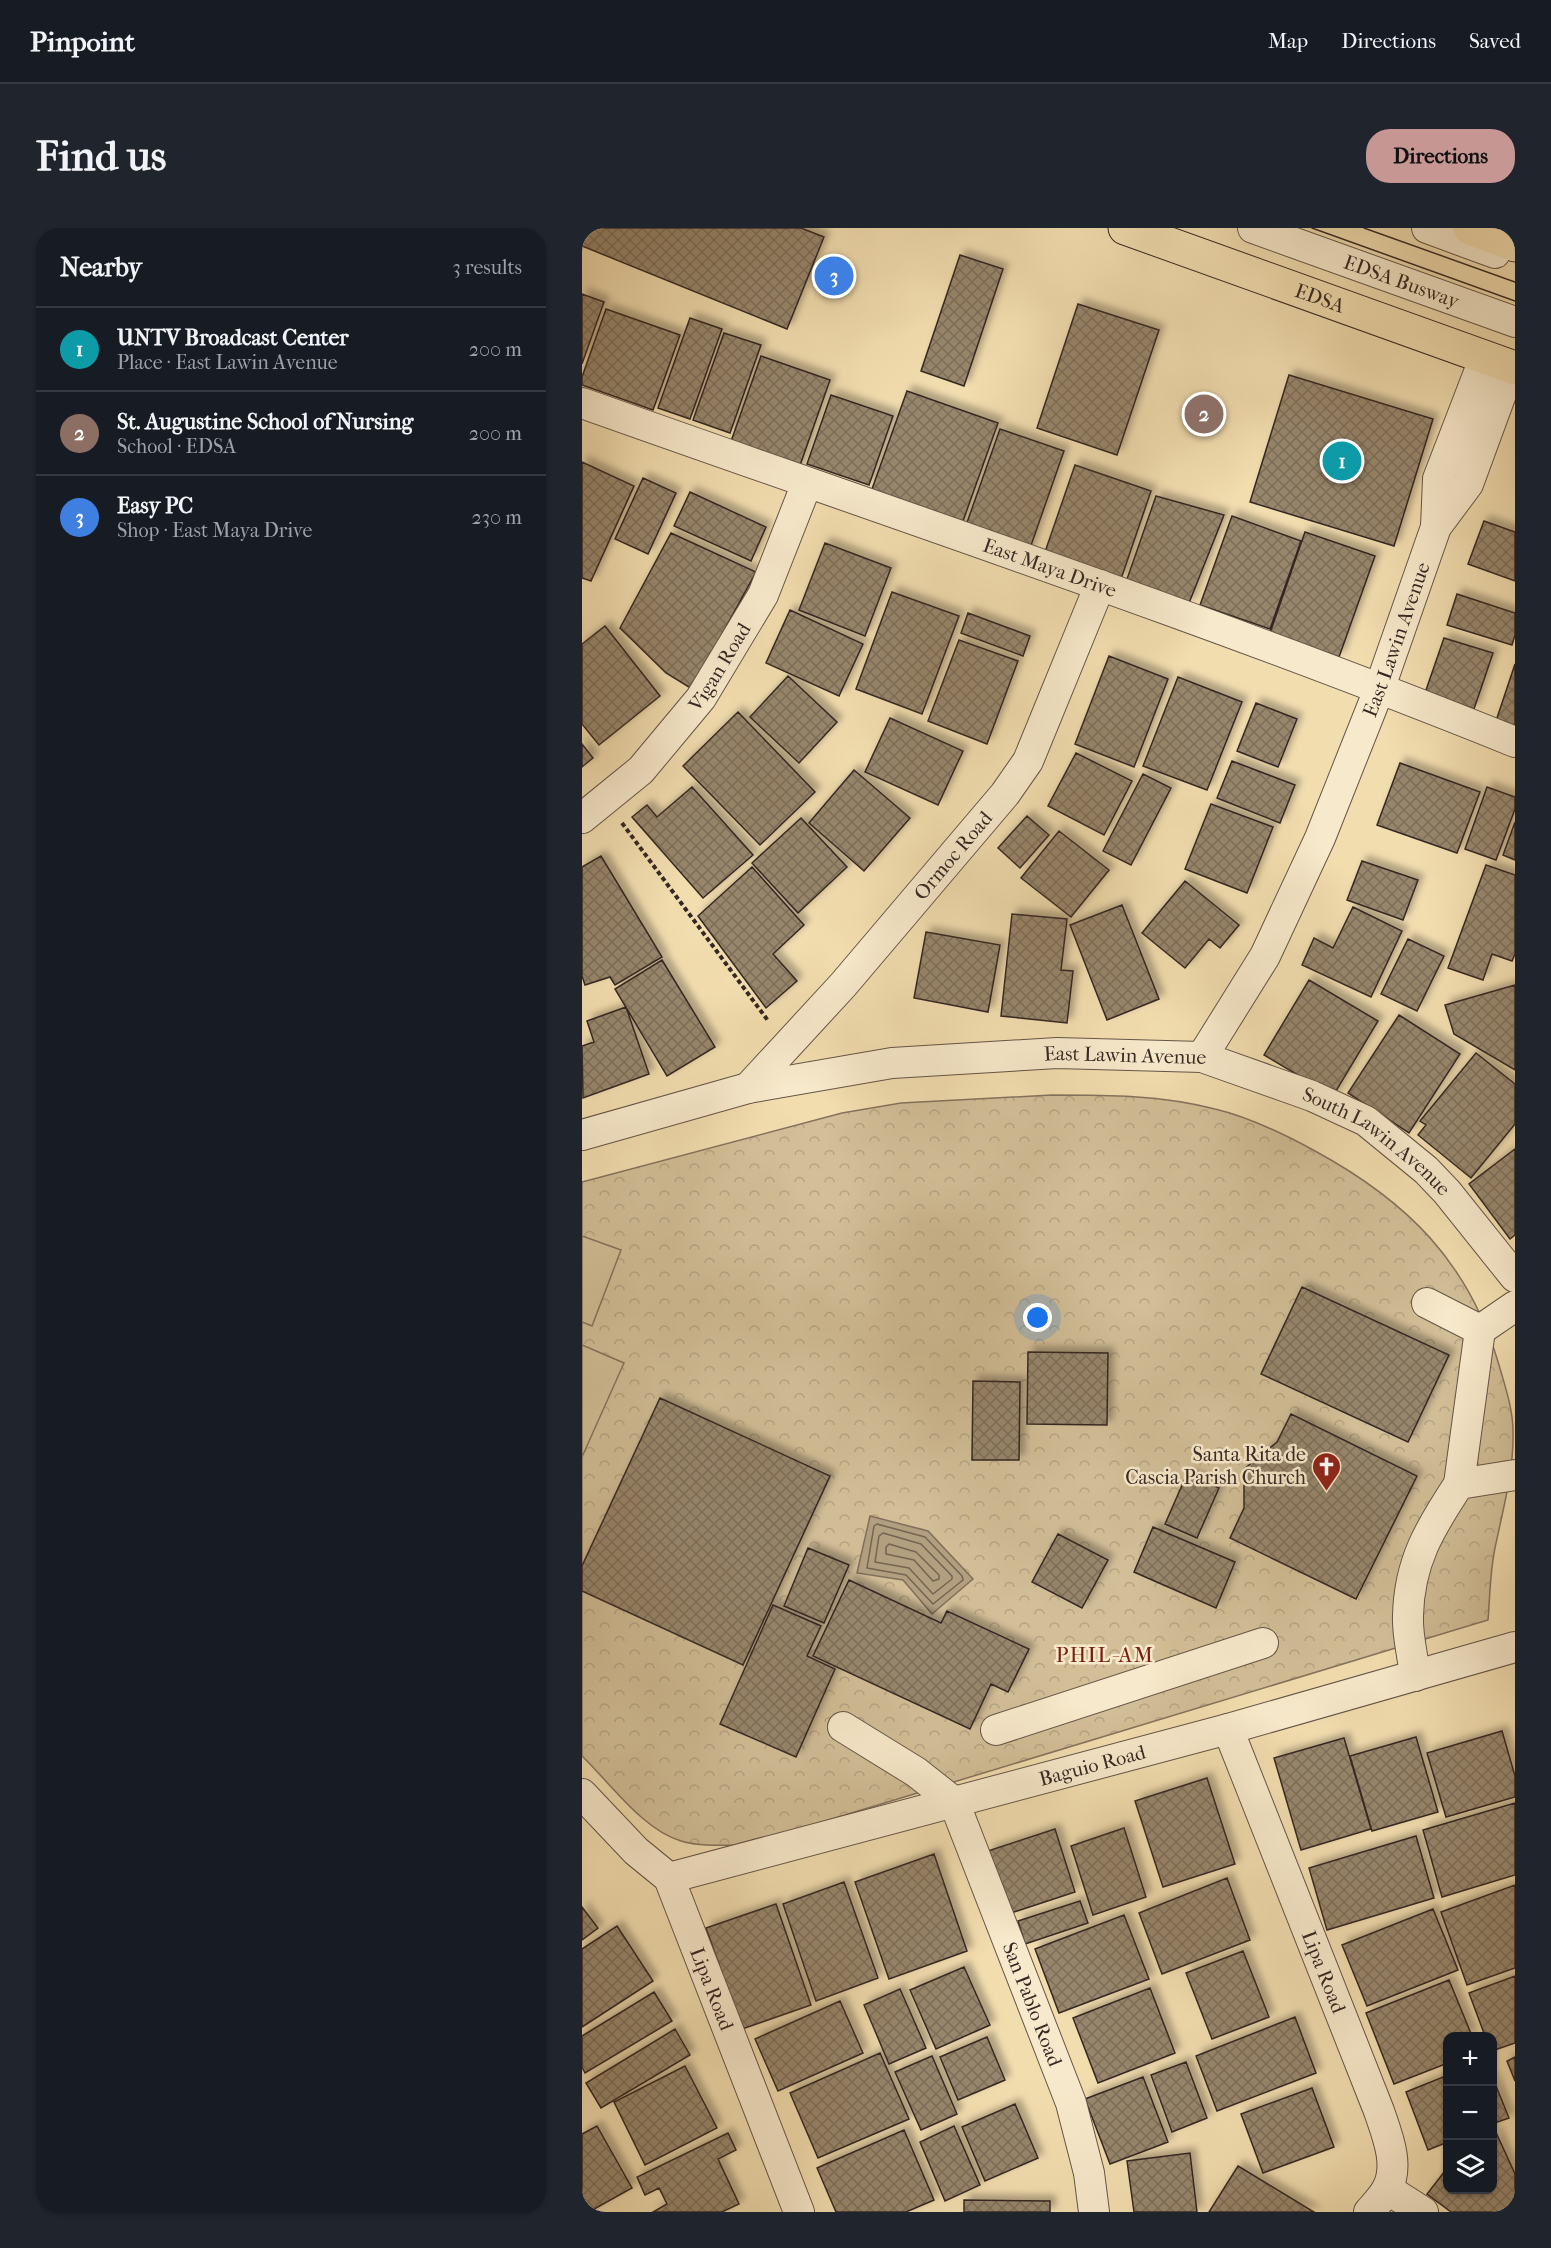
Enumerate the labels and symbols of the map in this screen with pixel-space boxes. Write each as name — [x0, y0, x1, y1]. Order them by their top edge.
street label: EDSA Busway — [1341, 250, 1464, 313]
pin: 3 — [814, 254, 854, 298]
street label: EDSA — [1292, 279, 1349, 318]
pin: 2 — [1184, 392, 1224, 436]
pin: 1 — [1322, 438, 1362, 484]
street label: East Maya Drive — [980, 533, 1120, 602]
street label: East Lawin Avenue — [1358, 559, 1434, 720]
street label: Vigan Road — [683, 618, 756, 716]
street label: Ormoc Road — [909, 806, 998, 904]
street label: East Lawin Avenue — [1043, 1041, 1207, 1069]
street label: South Lawin Avenue — [1300, 1082, 1455, 1200]
your location — [1023, 1303, 1052, 1332]
place label: Santa Rita de Cascia Parish Church — [1125, 1443, 1307, 1489]
church icon: Santa Rita de Cascia Parish Church — [1311, 1450, 1343, 1492]
district label: PHIL-AM — [1056, 1643, 1154, 1667]
street label: Baguio Road — [1036, 1740, 1149, 1790]
street label: Lipa Road — [1297, 1927, 1351, 2017]
street label: San Pablo Road — [998, 1939, 1067, 2071]
street label: Lipa Road — [686, 1944, 739, 2034]

